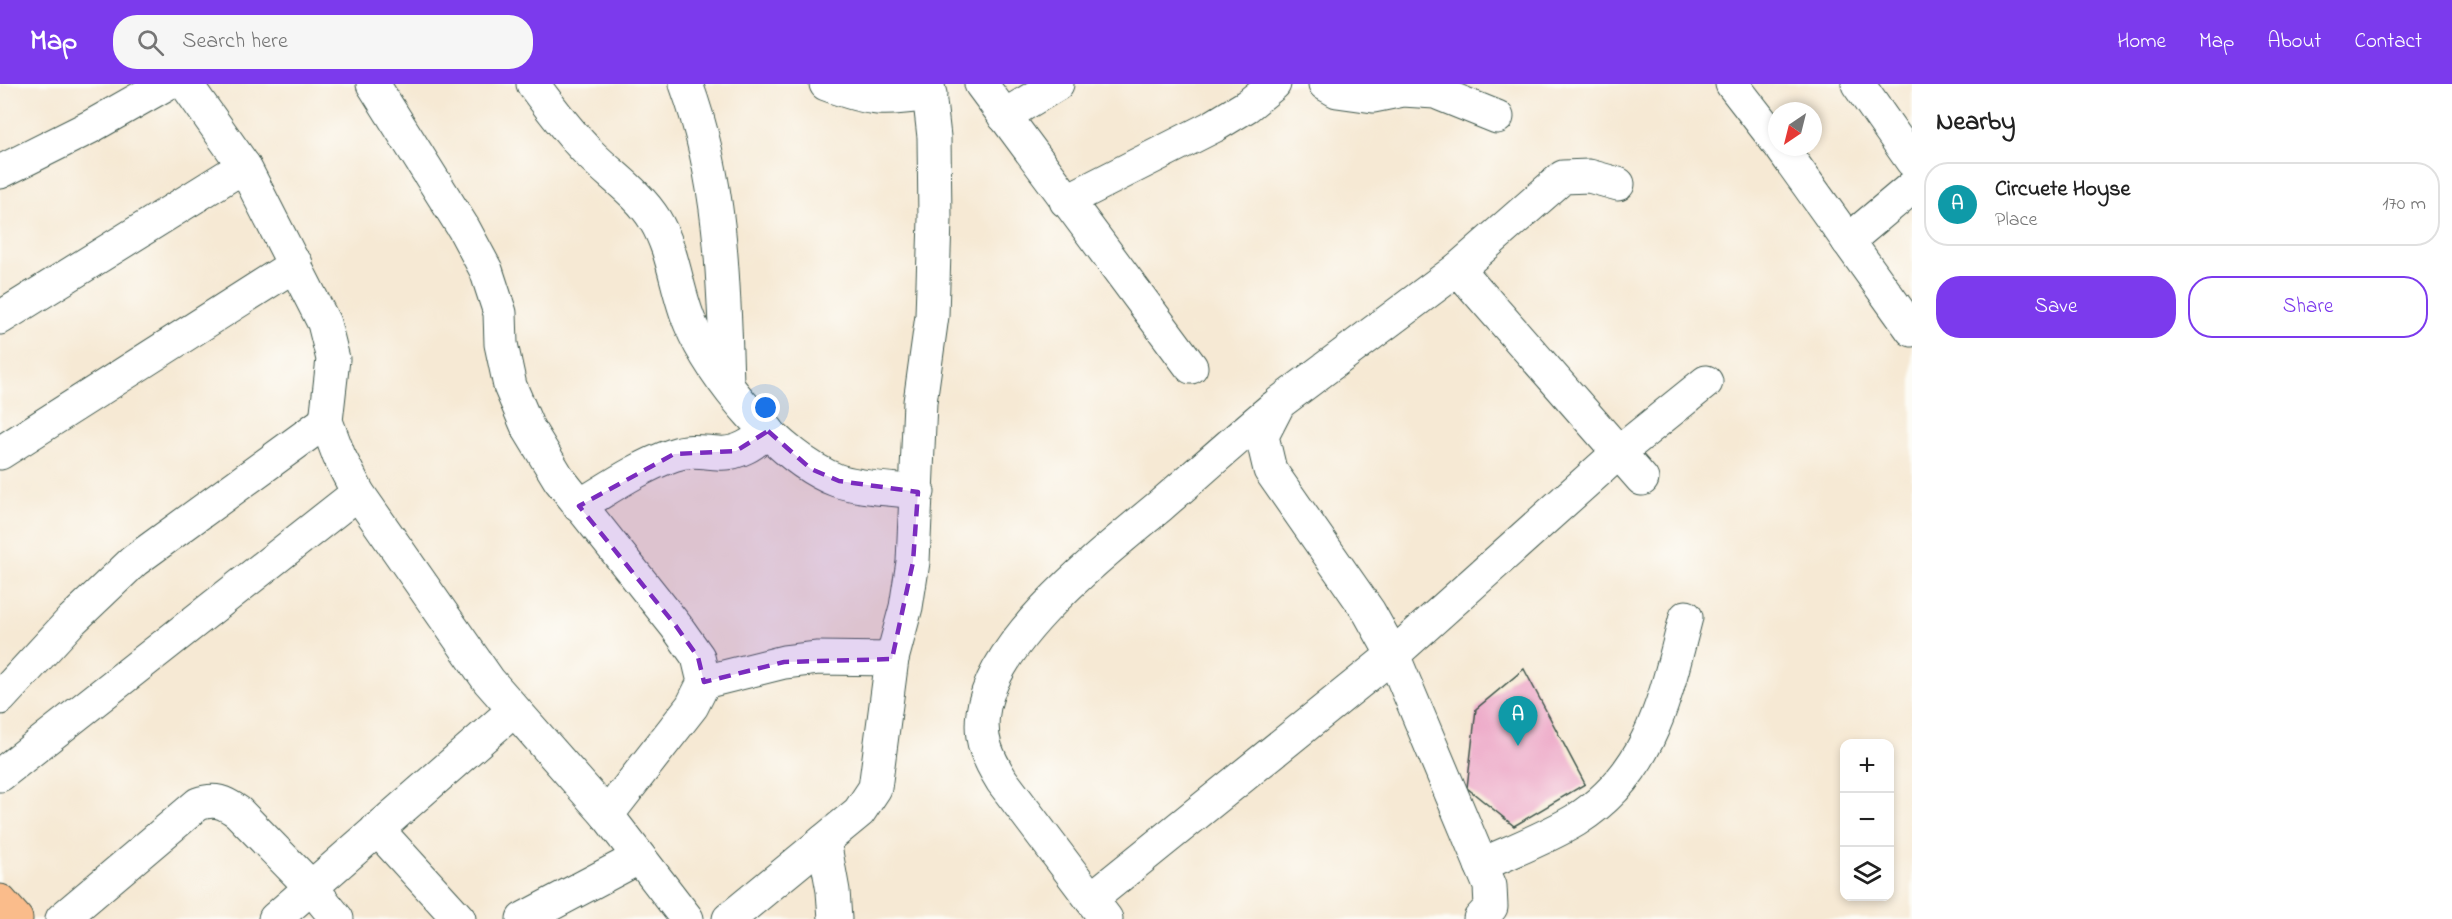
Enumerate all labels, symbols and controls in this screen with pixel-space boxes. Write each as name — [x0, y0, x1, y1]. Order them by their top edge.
search box — [113, 15, 533, 69]
text: Map — [30, 22, 77, 63]
icon: search — [134, 26, 167, 59]
text: Search here — [182, 26, 288, 58]
text: Home — [2117, 27, 2166, 57]
text: Map — [2199, 27, 2234, 57]
text: About — [2267, 27, 2321, 57]
text: Contact — [2354, 27, 2422, 57]
north arrow — [1768, 102, 1822, 156]
text: Nearby — [1936, 104, 2015, 142]
text: Circuete Hoyse — [1995, 174, 2130, 206]
text: A — [1951, 190, 1964, 219]
text: 170 m — [2382, 190, 2426, 219]
text: Place — [1995, 206, 2037, 235]
button: Save — [1936, 276, 2176, 338]
button: Share — [2188, 276, 2428, 338]
your location — [751, 393, 780, 422]
pin: A — [1498, 696, 1538, 746]
map controls — [1840, 739, 1894, 901]
button: + — [1840, 739, 1894, 793]
button: − — [1840, 793, 1894, 847]
button: layers — [1840, 847, 1894, 901]

